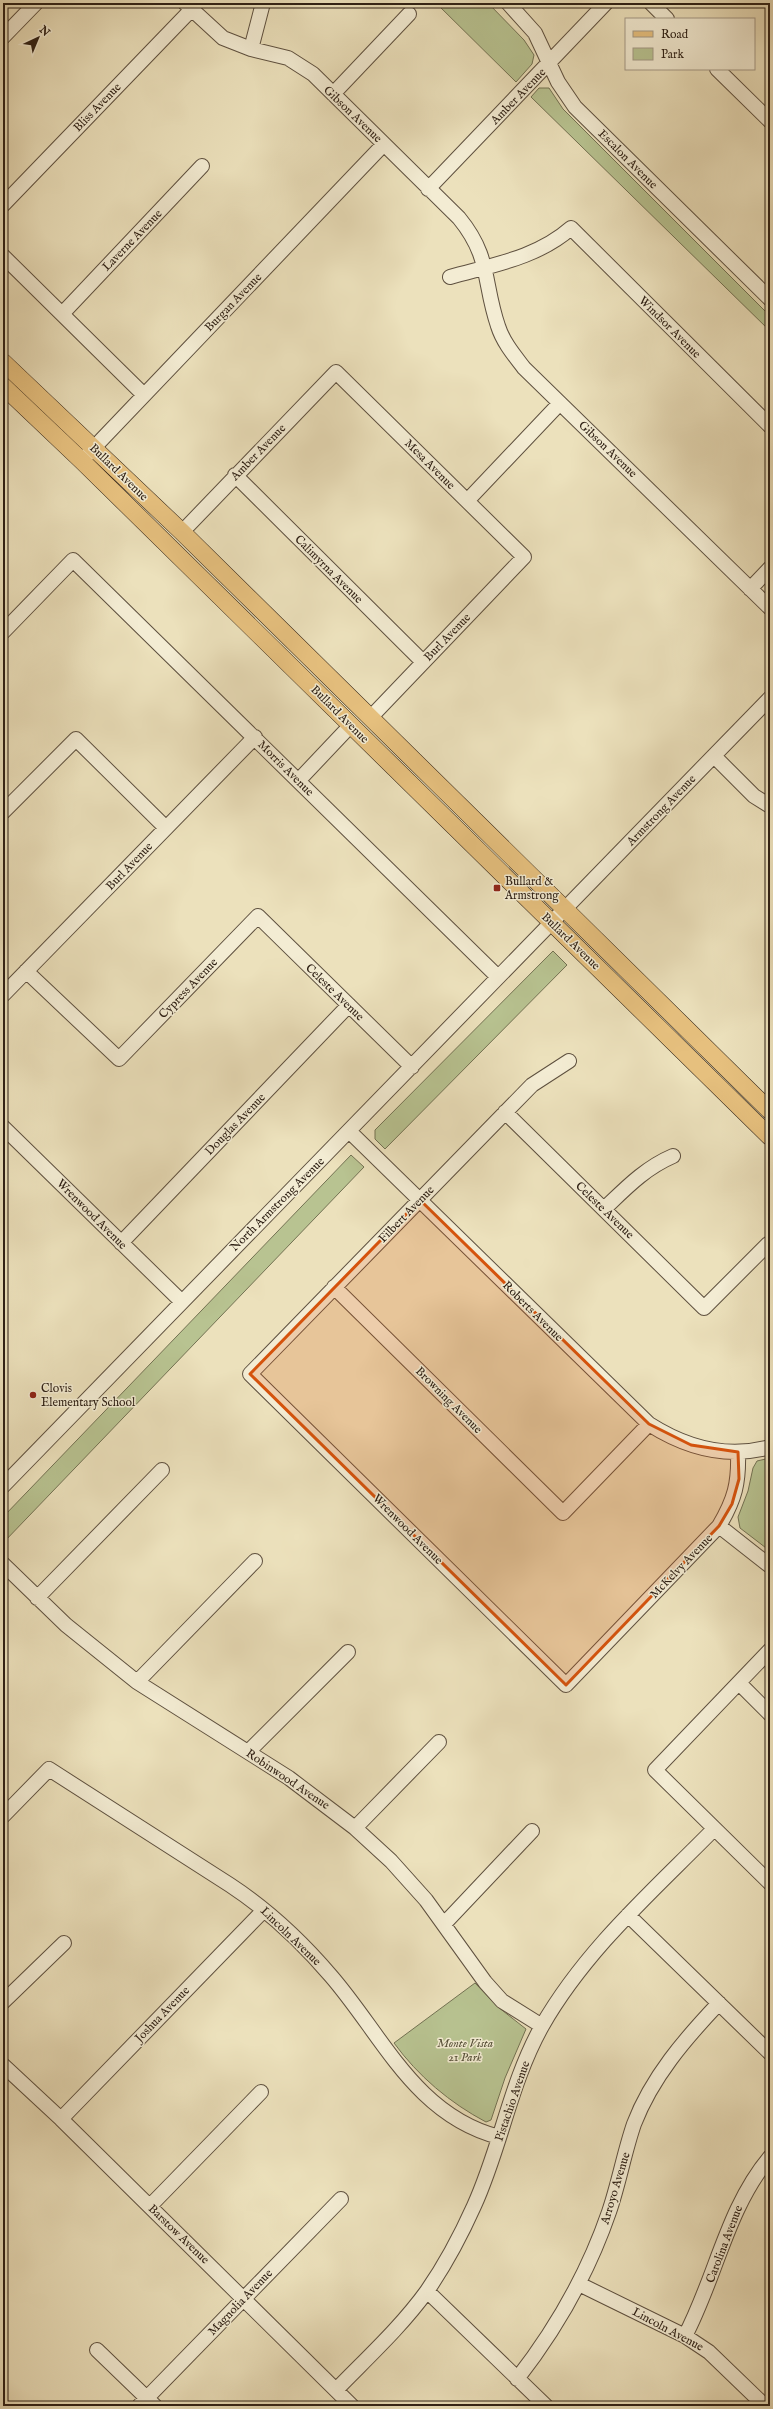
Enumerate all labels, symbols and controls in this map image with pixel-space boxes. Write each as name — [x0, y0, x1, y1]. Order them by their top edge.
north arrow — [18, 18, 58, 58]
legend — [625, 18, 755, 70]
text: N — [35, 22, 53, 40]
text: Road — [661, 27, 689, 42]
text: Park — [661, 47, 684, 62]
street label: Amber Avenue — [487, 65, 549, 129]
street label: Bliss Avenue — [70, 79, 125, 135]
street label: Gibson Avenue — [320, 83, 385, 146]
street label: Escalon Avenue — [595, 126, 661, 193]
street label: Laverne Avenue — [99, 206, 166, 274]
street label: Burgan Avenue — [202, 269, 265, 335]
street label: Windsor Avenue — [635, 293, 704, 362]
street label: Gibson Avenue — [575, 418, 640, 481]
street label: Amber Avenue — [227, 421, 289, 485]
street label: Mesa Avenue — [401, 436, 458, 493]
street label: Bullard Avenue — [86, 441, 152, 504]
street label: Calimyrna Avenue — [291, 532, 366, 607]
street label: Burl Avenue — [421, 610, 474, 665]
street label: Bullard Avenue — [307, 682, 372, 747]
street label: Morris Avenue — [254, 737, 317, 800]
street label: Armstrong Avenue — [623, 771, 699, 850]
street label: Burl Avenue — [103, 839, 156, 894]
place label: Bullard & Armstrong — [504, 874, 559, 903]
marker: Bullard & Armstrong — [492, 883, 502, 893]
street label: Bullard Avenue — [538, 910, 604, 973]
street label: Cypress Avenue — [156, 955, 222, 1023]
street label: Celeste Avenue — [302, 961, 368, 1024]
street label: Douglas Avenue — [202, 1090, 269, 1159]
street label: North Armstrong Avenue — [227, 1154, 328, 1255]
street label: Wrenwood Avenue — [53, 1176, 130, 1253]
street label: Celeste Avenue — [572, 1179, 638, 1242]
street label: Filbert Avenue — [375, 1182, 438, 1246]
street label: Roberts Avenue — [499, 1278, 566, 1345]
street label: Browning Avenue — [412, 1364, 486, 1437]
place label: Clovis Elementary School — [41, 1381, 136, 1410]
marker: Clovis Elementary School — [28, 1390, 38, 1400]
street label: Wrenwood Avenue — [369, 1491, 446, 1568]
street label: McKelvy Avenue — [647, 1531, 716, 1602]
street label: Robinwood Avenue — [243, 1746, 333, 1813]
street label: Lincoln Avenue — [257, 1904, 325, 1969]
street label: Joshua Avenue — [130, 1983, 194, 2048]
park label: Monte Vista 21 Park — [437, 2036, 493, 2065]
street label: Pistachio Avenue — [492, 2058, 533, 2143]
street label: Arroyo Avenue — [597, 2150, 634, 2227]
street label: Barstow Avenue — [145, 2201, 213, 2268]
street label: Carolina Avenue — [703, 2203, 746, 2285]
street label: Magnolia Avenue — [205, 2266, 276, 2339]
street label: Lincoln Avenue — [630, 2304, 706, 2355]

